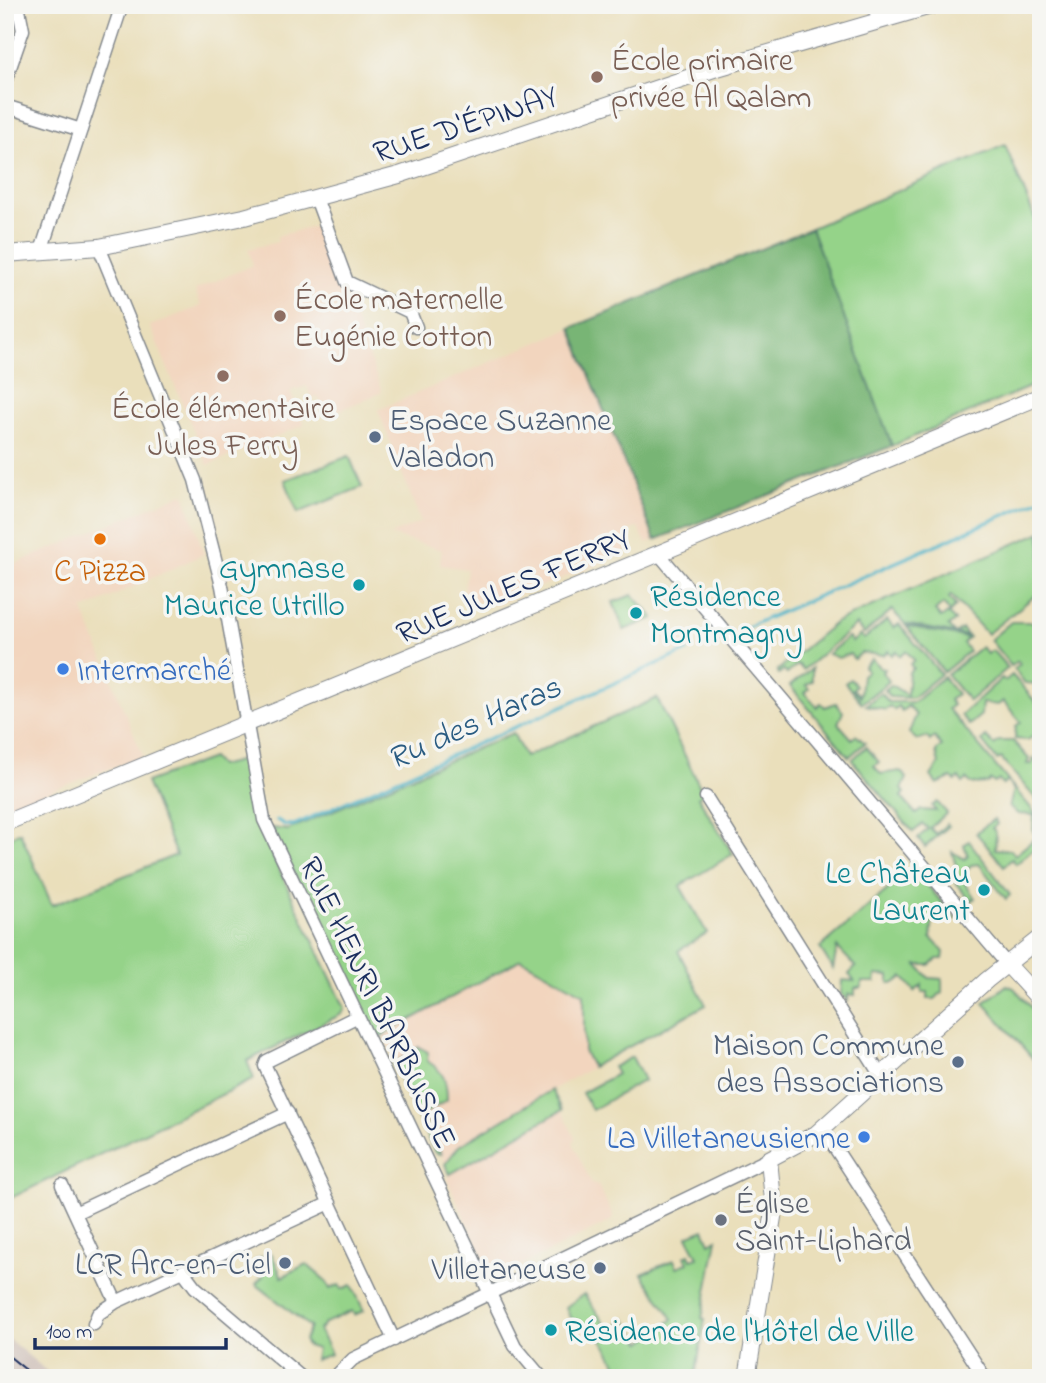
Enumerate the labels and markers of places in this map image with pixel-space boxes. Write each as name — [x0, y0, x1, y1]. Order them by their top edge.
place label: École primaire privée Al Qalam — [611, 39, 812, 123]
marker: École primaire privée Al Qalam — [589, 69, 605, 85]
place label: École maternelle Eugénie Cotton — [294, 278, 504, 362]
marker: École maternelle Eugénie Cotton — [272, 308, 288, 324]
marker: École élémentaire Jules Ferry — [215, 368, 231, 384]
place label: École élémentaire Jules Ferry — [111, 387, 336, 471]
place label: Espace Suzanne Valadon — [388, 399, 612, 483]
marker: Espace Suzanne Valadon — [367, 429, 383, 445]
marker: C Pizza — [92, 531, 108, 547]
place label: Gymnase Maurice Utrillo — [164, 547, 346, 631]
place label: C Pizza — [54, 550, 146, 597]
place label: Résidence Montmagny — [650, 575, 803, 659]
marker: Gymnase Maurice Utrillo — [351, 577, 367, 593]
marker: Résidence Montmagny — [628, 605, 644, 621]
place label: Intermarché — [77, 649, 232, 696]
marker: Intermarché — [55, 661, 71, 677]
place label: Le Château Laurent — [825, 852, 970, 936]
marker: Le Château Laurent — [976, 882, 992, 898]
place label: Maison Commune des Associations — [713, 1024, 945, 1108]
marker: Maison Commune des Associations — [950, 1054, 966, 1070]
place label: La Villetaneusienne — [607, 1117, 851, 1164]
marker: La Villetaneusienne — [856, 1129, 872, 1145]
place label: Église Saint-Liphard — [735, 1182, 912, 1266]
marker: Église Saint-Liphard — [713, 1212, 729, 1228]
place label: LCR Arc-en-Ciel — [75, 1243, 271, 1290]
place label: Villetaneuse — [431, 1248, 587, 1295]
marker: LCR Arc-en-Ciel — [277, 1255, 293, 1271]
marker: Villetaneuse — [592, 1260, 608, 1276]
place label: Résidence de l'Hôtel de Ville — [565, 1310, 915, 1357]
marker: Résidence de l'Hôtel de Ville — [543, 1322, 559, 1338]

